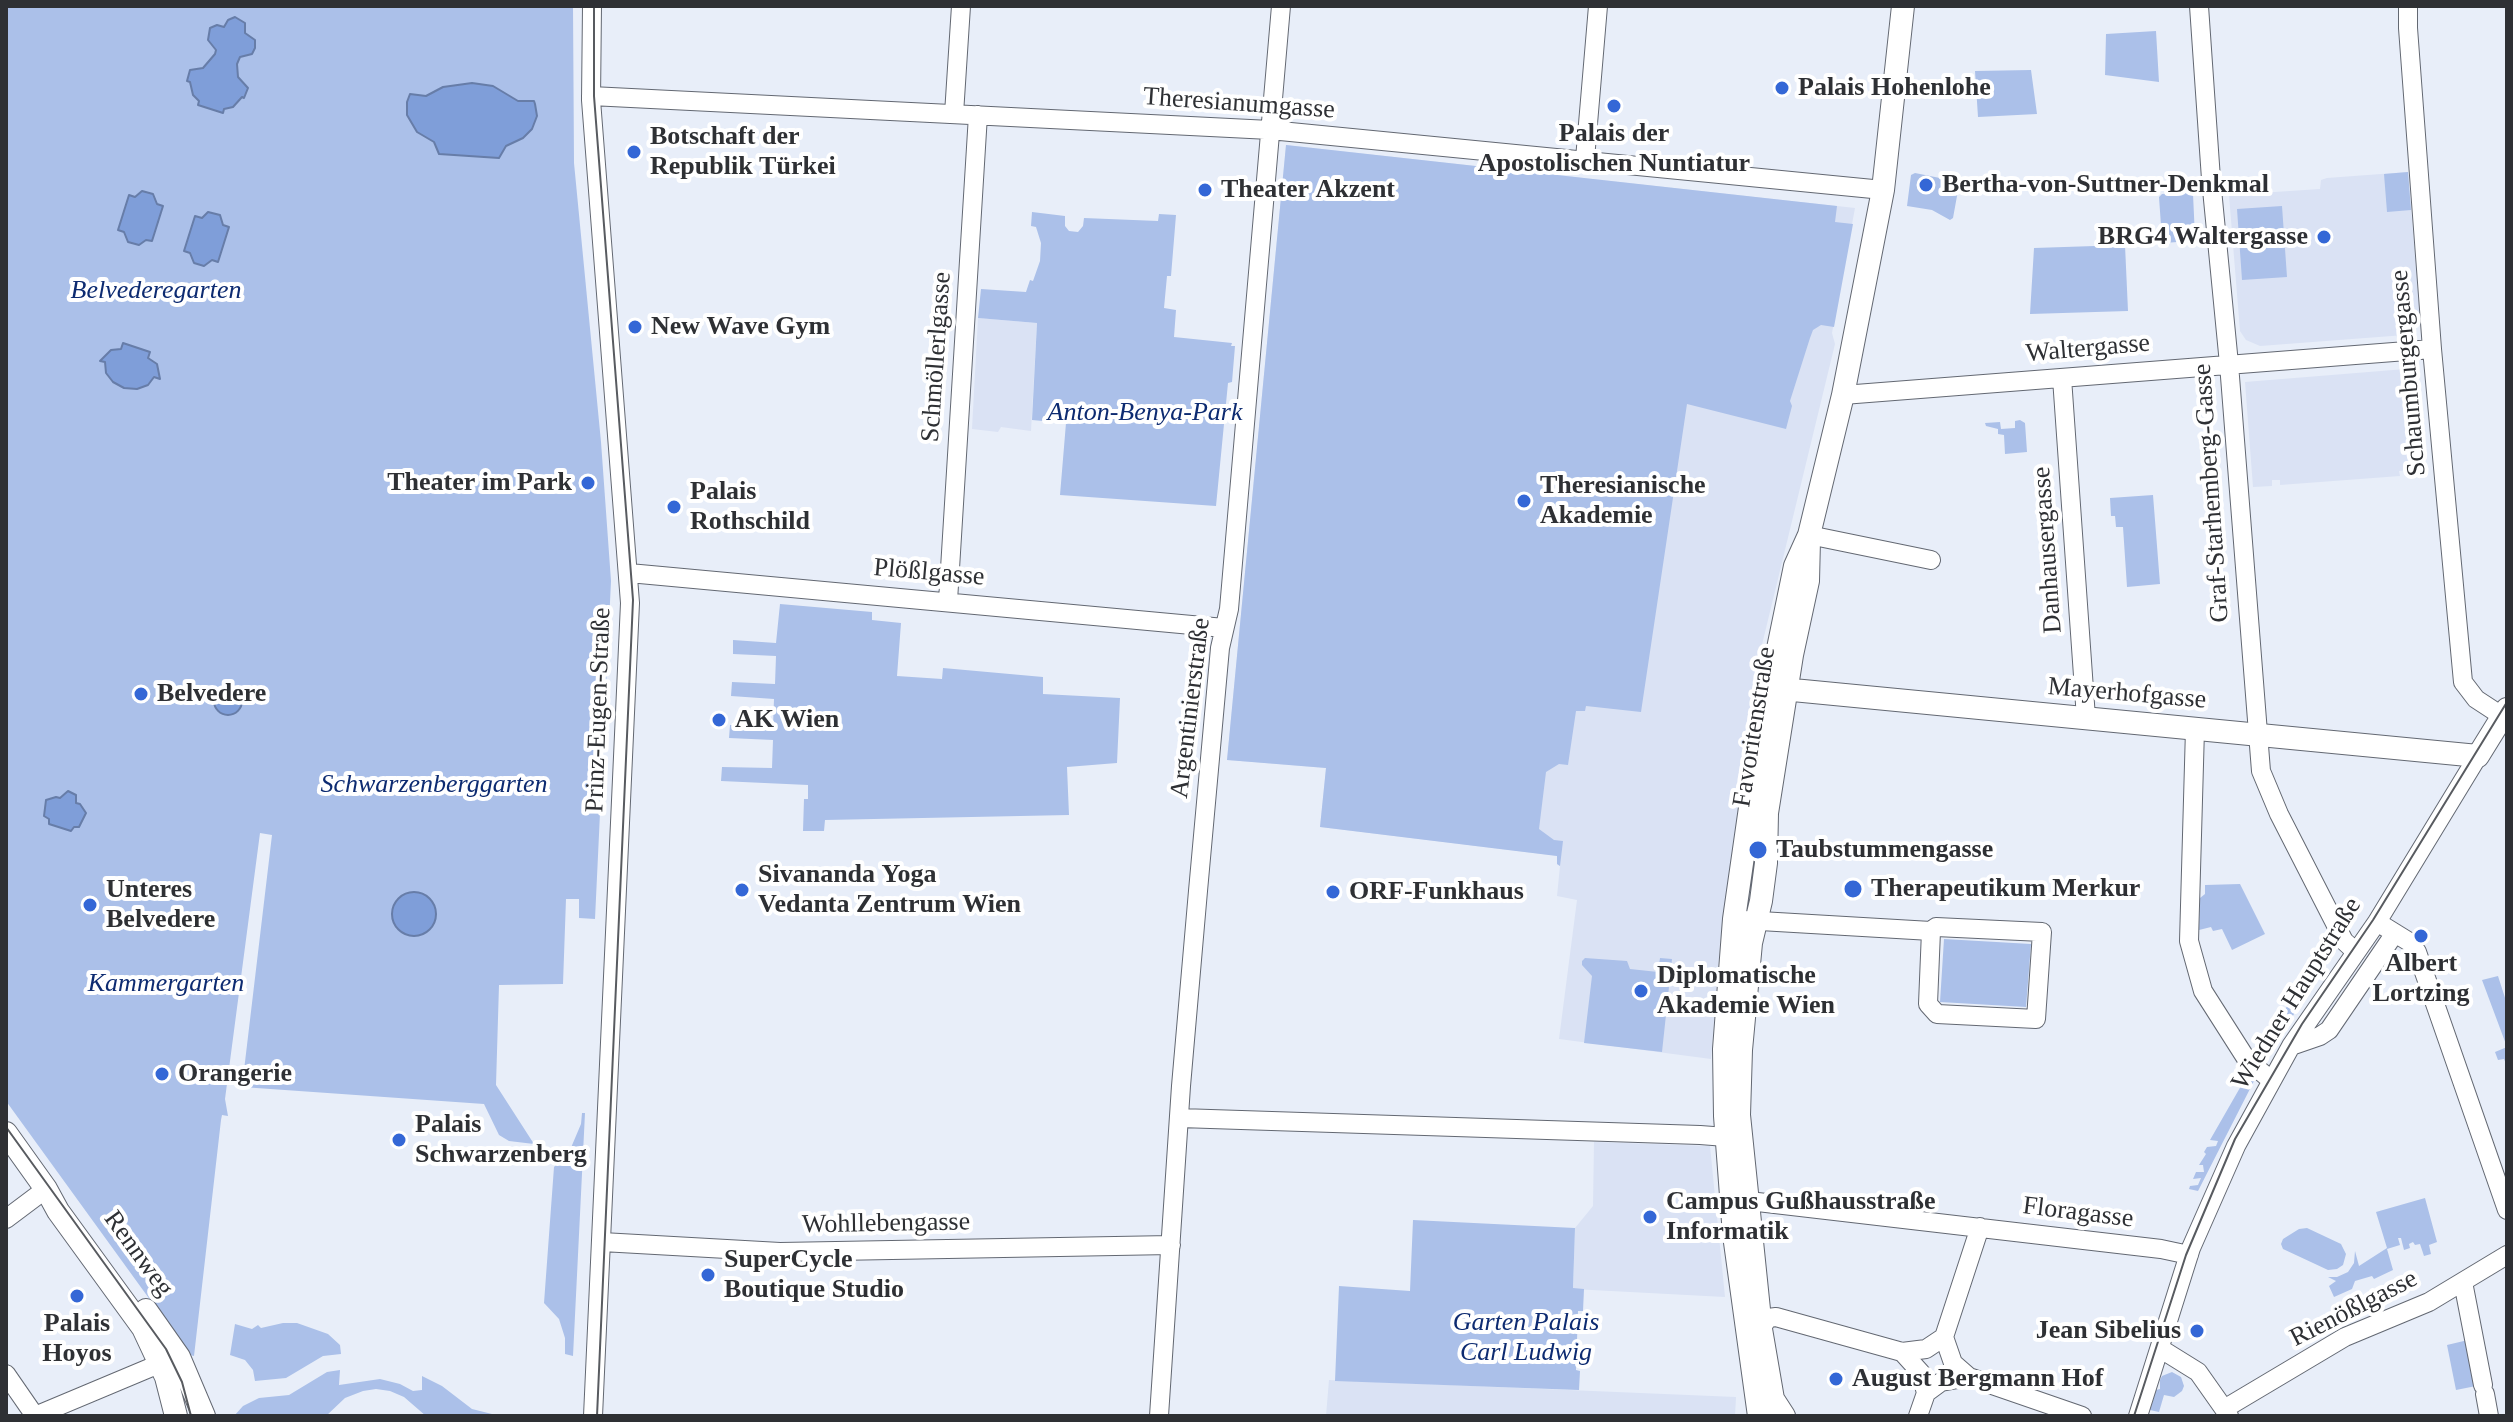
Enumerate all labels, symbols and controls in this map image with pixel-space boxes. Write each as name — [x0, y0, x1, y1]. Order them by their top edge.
place label: Palais Hohenlohe — [1798, 72, 2020, 104]
marker: Palais Hohenlohe — [1773, 79, 1791, 97]
street label: Theresianumgasse — [1125, 81, 1353, 127]
marker: Palais der Apostolischen Nuntiatur — [1605, 97, 1623, 115]
place label: Palais der Apostolischen Nuntiatur — [1459, 118, 1769, 180]
place label: Botschaft der Republik Türkei — [650, 121, 851, 182]
marker: Botschaft der Republik Türkei — [625, 143, 643, 161]
place label: Bertha-von-Suttner-Denkmal — [1942, 169, 2315, 201]
place label: Theater Akzent — [1221, 174, 1413, 206]
marker: Bertha-von-Suttner-Denkmal — [1917, 176, 1935, 194]
marker: Theater Akzent — [1196, 181, 1214, 199]
place label: BRG4 Waltergasse — [2078, 221, 2308, 253]
marker: BRG4 Waltergasse — [2315, 228, 2333, 246]
street label: Schaumburgergasse — [2383, 249, 2435, 497]
street label: Schmöllerlgasse — [915, 257, 959, 457]
park label: Belvederegarten — [56, 275, 256, 307]
place label: New Wave Gym — [651, 311, 847, 343]
marker: New Wave Gym — [626, 318, 644, 336]
street label: Waltergasse — [2014, 327, 2162, 371]
street label: Graf-Starhemberg-Gasse — [2186, 344, 2238, 642]
park label: Anton-Benya-Park — [1035, 397, 1255, 429]
street label: Danhausergasse — [2026, 450, 2070, 650]
place label: Theater im Park — [370, 467, 572, 499]
place label: Theresianische Akademie — [1540, 470, 1733, 532]
marker: Theater im Park — [579, 474, 597, 492]
place label: Palais Rothschild — [690, 476, 826, 538]
marker: Theresianische Akademie — [1515, 492, 1533, 510]
marker: Palais Rothschild — [665, 498, 683, 516]
street label: Plößlgasse — [862, 552, 996, 594]
street label: Prinz-Eugen-Straße — [579, 593, 619, 827]
street label: Argentinierstraße — [1163, 602, 1219, 814]
street label: Favoritenstraße — [1725, 631, 1785, 823]
street label: Mayerhofgasse — [2036, 671, 2218, 717]
place label: Belvedere — [157, 678, 286, 710]
marker: Belvedere — [132, 685, 150, 703]
place label: AK Wien — [735, 704, 839, 736]
marker: AK Wien — [710, 711, 728, 729]
park label: Schwarzenberggarten — [301, 769, 567, 801]
place label: Taubstummengasse — [1776, 834, 2031, 866]
marker: Taubstummengasse — [1747, 839, 1769, 861]
place label: Sivananda Yoga Vedanta Zentrum Wien — [758, 859, 1049, 920]
place label: Therapeutikum Merkur — [1871, 873, 2166, 905]
place label: Unteres Belvedere — [106, 874, 235, 936]
place label: ORF-Funkhaus — [1349, 876, 1536, 908]
street label: Wiedner Hauptstraße — [2216, 877, 2378, 1111]
marker: Therapeutikum Merkur — [1842, 878, 1864, 900]
marker: Sivananda Yoga Vedanta Zentrum Wien — [733, 881, 751, 899]
marker: ORF-Funkhaus — [1324, 883, 1342, 901]
marker: Unteres Belvedere — [81, 896, 99, 914]
marker: Albert Lortzing — [2412, 927, 2430, 945]
place label: Albert Lortzing — [2368, 948, 2474, 1010]
place label: Diplomatische Akademie Wien — [1657, 960, 1854, 1022]
park label: Kammergarten — [75, 968, 257, 1000]
marker: Diplomatische Akademie Wien — [1632, 982, 1650, 1000]
place label: Orangerie — [178, 1058, 305, 1090]
marker: Orangerie — [153, 1065, 171, 1083]
place label: Palais Schwarzenberg — [415, 1109, 613, 1170]
marker: Palais Schwarzenberg — [390, 1131, 408, 1149]
place label: Campus Gußhausstraße Informatik — [1666, 1186, 1973, 1248]
street label: Floragasse — [2012, 1190, 2144, 1236]
street label: Rennweg — [93, 1200, 183, 1308]
street label: Wohllebengasse — [787, 1207, 985, 1241]
marker: Campus Gußhausstraße Informatik — [1641, 1208, 1659, 1226]
place label: SuperCycle Boutique Studio — [724, 1244, 931, 1306]
street label: Rienößlgasse — [2275, 1258, 2433, 1360]
marker: SuperCycle Boutique Studio — [699, 1266, 717, 1284]
marker: Palais Hoyos — [68, 1287, 86, 1305]
park label: Garten Palais Carl Ludwig — [1446, 1307, 1606, 1368]
place label: Palais Hoyos — [37, 1308, 117, 1370]
place label: Jean Sibelius — [2012, 1315, 2181, 1347]
marker: Jean Sibelius — [2188, 1322, 2206, 1340]
place label: August Bergmann Hof — [1852, 1363, 2130, 1395]
marker: August Bergmann Hof — [1827, 1370, 1845, 1388]

